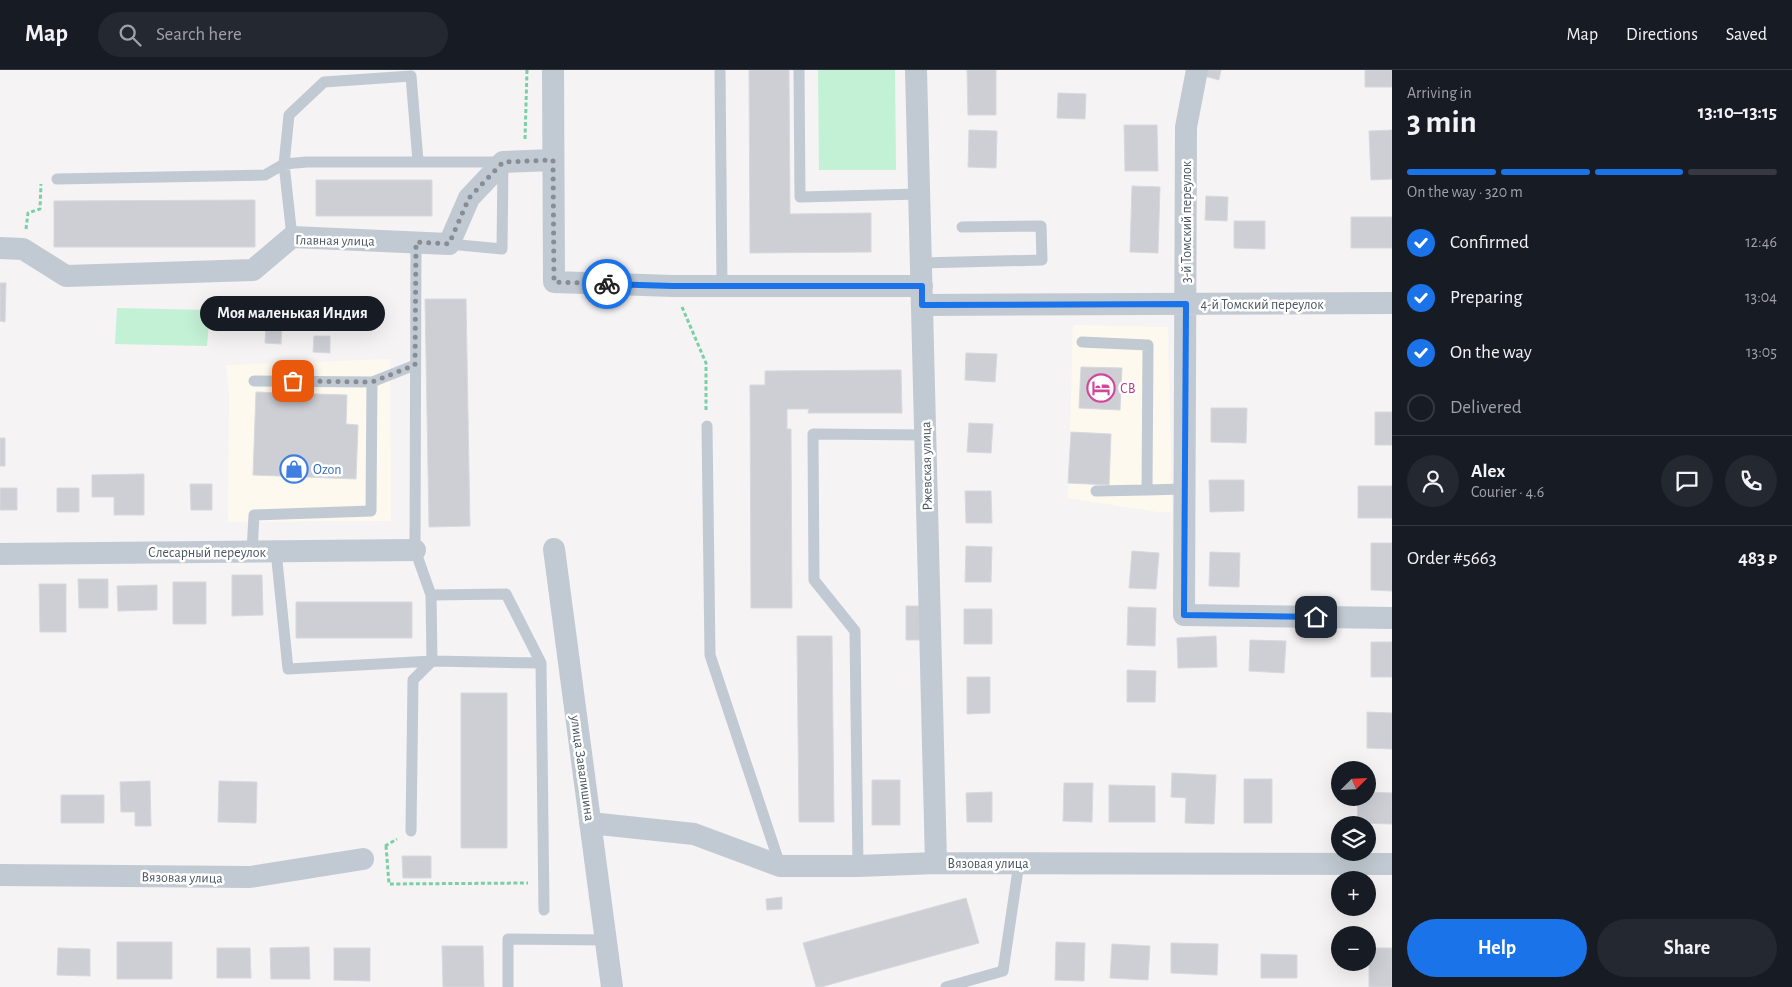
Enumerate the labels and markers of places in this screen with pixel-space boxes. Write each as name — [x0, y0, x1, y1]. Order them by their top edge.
callout: Моя маленькая Индия — [200, 296, 386, 331]
pin — [272, 360, 314, 402]
hotel icon: СВ — [1086, 373, 1116, 403]
place label: СВ — [1120, 382, 1136, 396]
shop icon: Ozon — [279, 454, 309, 484]
place label: Ozon — [313, 463, 341, 477]
pin — [1295, 596, 1337, 638]

